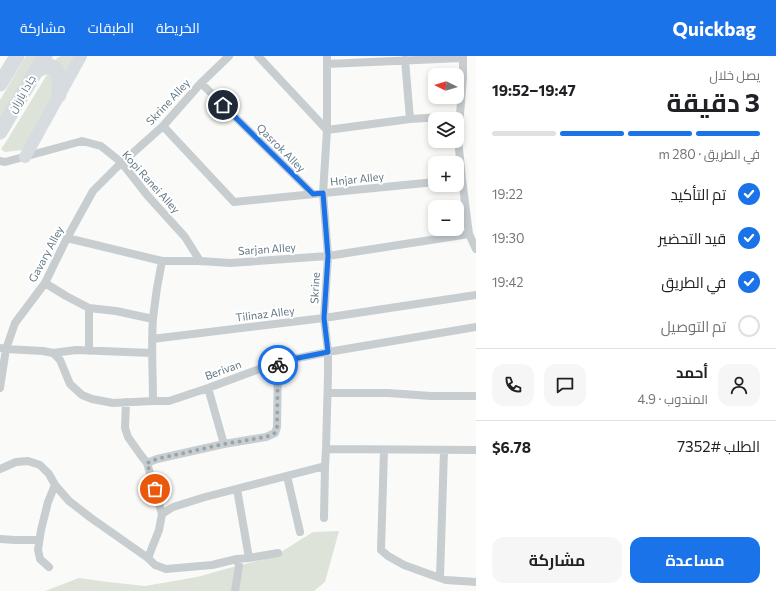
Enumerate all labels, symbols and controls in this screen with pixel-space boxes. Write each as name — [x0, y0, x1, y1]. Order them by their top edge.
text: Quickbag — [673, 17, 756, 40]
text: مشاركة — [20, 19, 66, 36]
text: الطبقات — [88, 19, 134, 36]
text: الخريطة — [156, 19, 200, 36]
text: يصل خلال — [709, 67, 760, 83]
north arrow — [428, 68, 464, 104]
map controls — [428, 68, 464, 236]
street label: جادا بارزان — [5, 72, 39, 116]
street label: Skrine Alley — [143, 76, 193, 127]
text: 19:47–19:52 — [492, 81, 576, 99]
text: 3 دقيقة — [666, 86, 760, 117]
pin — [206, 88, 240, 122]
icon: home — [212, 94, 234, 116]
button: layers — [428, 112, 464, 148]
street label: Qasrok Alley — [254, 121, 308, 175]
text: في الطريق · 280 m — [658, 146, 760, 162]
street label: Kopi Ranei Alley — [120, 148, 183, 216]
button: + — [428, 156, 464, 192]
street label: Hnjar Alley — [329, 169, 385, 188]
icon: check — [738, 183, 760, 205]
text: تم التأكيد — [670, 185, 726, 203]
text: 19:22 — [492, 186, 523, 202]
button: − — [428, 200, 464, 236]
street label: Gavary Alley — [25, 223, 66, 284]
icon: check — [738, 227, 760, 249]
text: قيد التحضير — [658, 229, 726, 247]
text: 19:30 — [492, 230, 524, 246]
street label: Sarjan Alley — [238, 240, 297, 257]
icon: check — [738, 271, 760, 293]
street label: Skrine — [307, 272, 322, 304]
text: في الطريق — [661, 273, 726, 291]
text: 19:42 — [492, 274, 523, 290]
street label: Tilinaz Alley — [235, 303, 296, 324]
text: تم التوصيل — [661, 317, 726, 335]
courier — [258, 345, 298, 385]
icon: bike — [267, 354, 289, 376]
street label: Berivan — [203, 357, 243, 382]
text: أحمد — [676, 363, 708, 381]
button: phone — [492, 364, 534, 406]
button: chat — [544, 364, 586, 406]
button: person — [718, 364, 760, 406]
text: المندوب · 4.9 — [638, 391, 708, 407]
text: الطلب #7352 — [677, 437, 760, 455]
text: $6.78 — [492, 438, 531, 456]
pin — [138, 472, 172, 506]
icon: bag — [144, 478, 166, 500]
button: مشاركة — [492, 537, 622, 583]
button: مساعدة — [630, 537, 760, 583]

